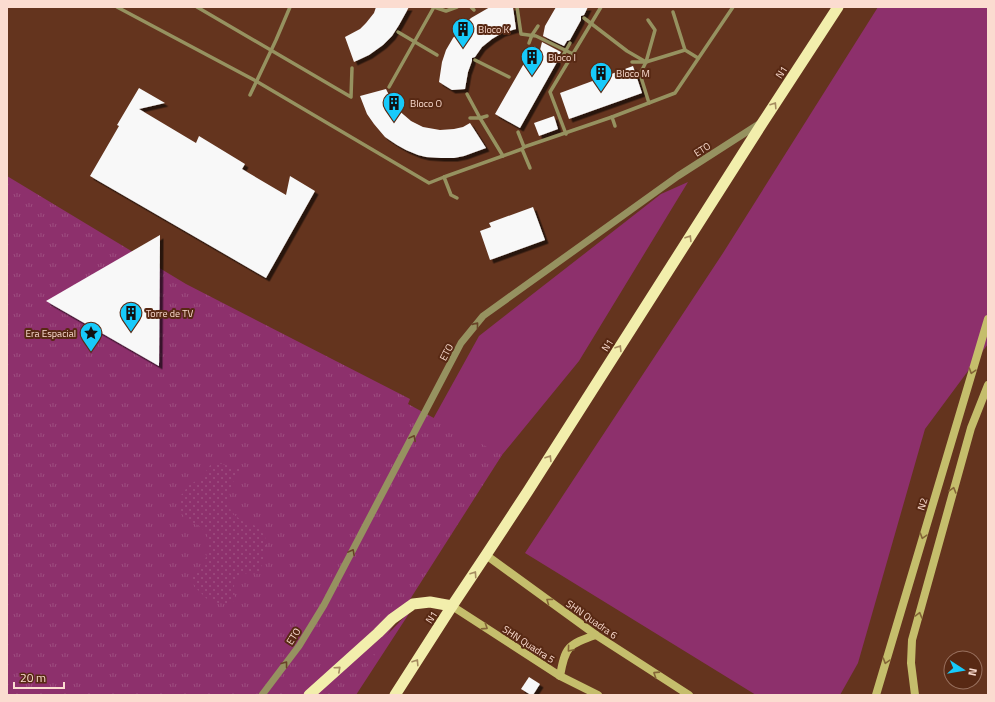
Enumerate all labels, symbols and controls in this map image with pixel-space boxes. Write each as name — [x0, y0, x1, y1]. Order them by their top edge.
building icon: Bloco K — [450, 16, 476, 49]
place label: Bloco K — [478, 22, 510, 37]
building icon: Bloco I — [519, 44, 545, 77]
place label: Bloco I — [548, 50, 576, 65]
building icon: Bloco M — [588, 60, 614, 93]
street label: N1 — [772, 63, 791, 82]
place label: Bloco M — [616, 66, 650, 81]
building icon: Bloco O — [381, 90, 407, 123]
place label: Bloco O — [410, 96, 443, 111]
one-way arrow — [769, 102, 777, 109]
street label: ETO — [691, 138, 714, 160]
one-way arrow — [684, 235, 692, 242]
building icon: Torre de TV — [118, 300, 144, 333]
place label: Torre de TV — [146, 306, 193, 321]
place icon: Era Espacial — [78, 320, 104, 353]
one-way arrow — [472, 322, 479, 329]
place label: Era Espacial — [25, 326, 76, 341]
street label: N1 — [598, 336, 617, 354]
street label: ETO — [436, 341, 457, 363]
one-way arrow — [614, 345, 622, 352]
one-way arrow — [968, 367, 977, 374]
one-way arrow — [408, 434, 415, 442]
one-way arrow — [545, 455, 552, 462]
one-way arrow — [949, 487, 957, 493]
street label: N2 — [913, 496, 931, 512]
one-way arrow — [919, 532, 928, 539]
one-way arrow — [347, 549, 355, 557]
one-way arrow — [469, 571, 476, 578]
street label: SHN Quadra 6 — [563, 596, 621, 643]
one-way arrow — [546, 598, 553, 606]
street label: N1 — [422, 608, 441, 627]
one-way arrow — [914, 612, 922, 618]
one-way arrow — [481, 622, 488, 630]
street label: SHN Quadra 5 — [500, 622, 558, 667]
street label: ETO — [282, 625, 305, 648]
one-way arrow — [568, 644, 575, 652]
north arrow — [943, 650, 983, 690]
one-way arrow — [882, 657, 891, 664]
one-way arrow — [411, 659, 419, 666]
one-way arrow — [281, 661, 288, 668]
scale bar — [14, 664, 64, 690]
one-way arrow — [333, 666, 341, 674]
text: N — [964, 667, 981, 677]
text: 20 m — [20, 668, 46, 687]
one-way arrow — [654, 672, 661, 679]

